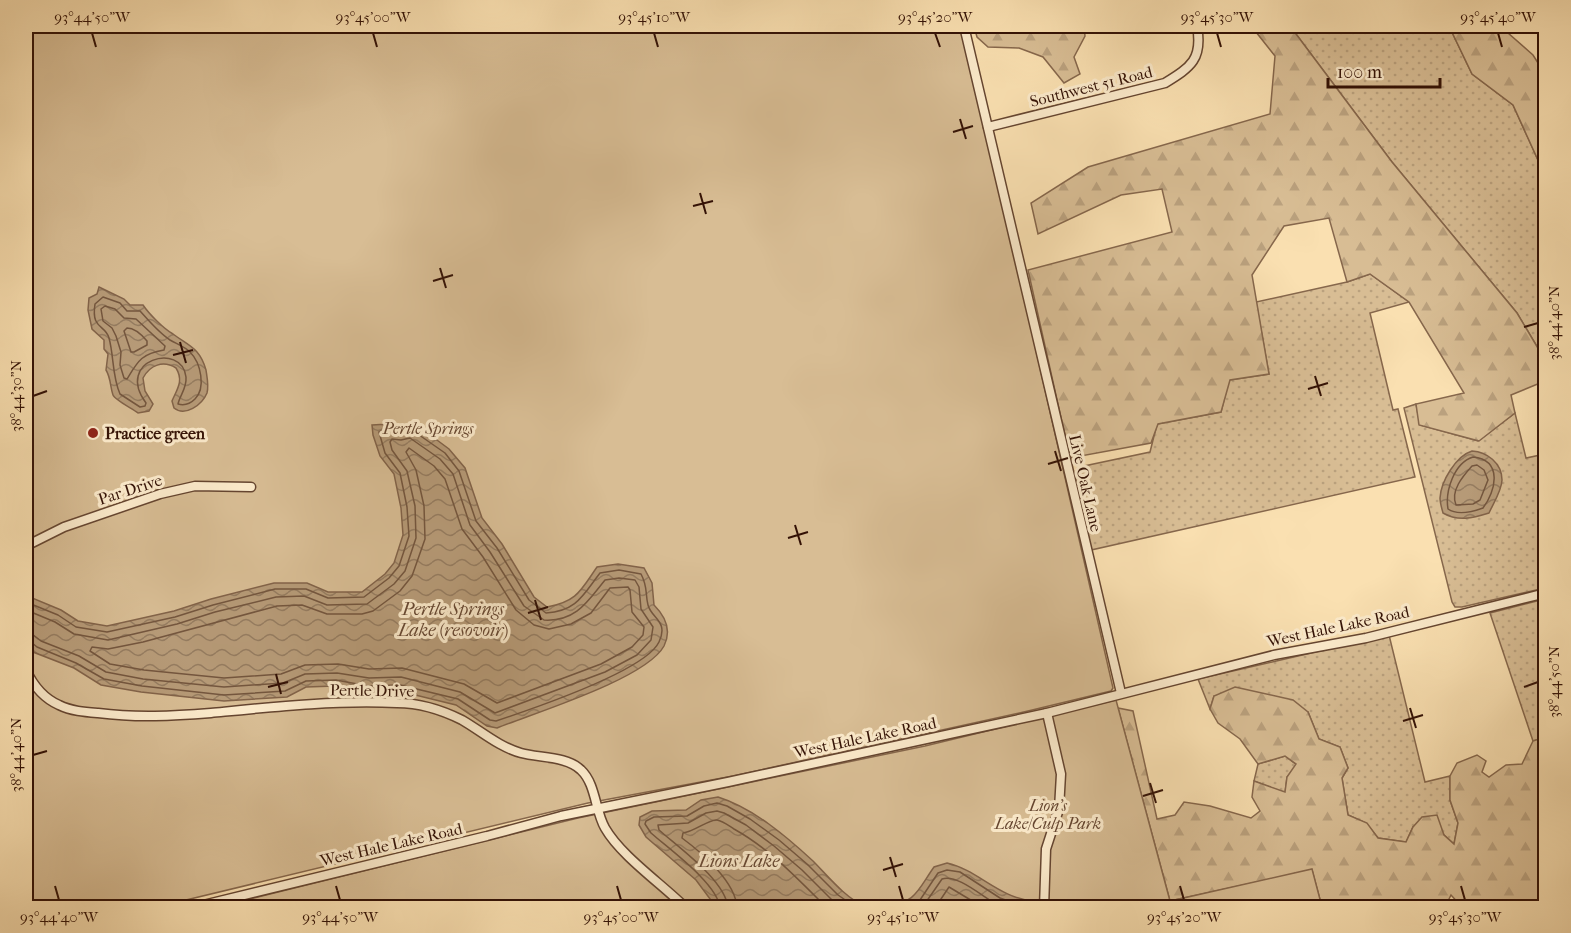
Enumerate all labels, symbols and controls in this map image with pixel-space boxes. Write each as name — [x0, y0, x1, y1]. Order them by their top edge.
text: 93°44'50"W — [54, 8, 131, 26]
text: 93°45'00"W — [336, 8, 412, 26]
text: 93°45'10"W — [618, 8, 691, 26]
text: 93°45'20"W — [898, 8, 973, 26]
text: 93°45'30"W — [1181, 8, 1255, 26]
text: 93°45'40"W — [1460, 8, 1537, 26]
scale bar — [1328, 51, 1440, 89]
street label: Southwest 51 Road — [1028, 62, 1155, 111]
text: 100 m — [1337, 62, 1382, 83]
text: 38°44'40"N — [1545, 285, 1563, 360]
text: 38°44'30"N — [7, 359, 25, 432]
park label: Pertle Springs — [382, 419, 474, 438]
place label: Practice green — [105, 424, 206, 444]
marker: Practice green — [86, 426, 100, 440]
street label: Live Oak Lane — [1065, 433, 1106, 534]
street label: Par Drive — [96, 470, 165, 509]
water label: Pertle Springs Lake (resovoir) — [396, 599, 508, 641]
street label: West Hale Lake Road — [1264, 602, 1411, 651]
text: 38°44'50"N — [1545, 645, 1563, 718]
street label: Pertle Drive — [330, 680, 415, 701]
street label: West Hale Lake Road — [791, 713, 938, 762]
text: 38°44'40"N — [7, 717, 25, 792]
park label: Lion's Lake/Culp Park — [994, 796, 1101, 833]
street label: West Hale Lake Road — [317, 819, 464, 870]
water label: Lions Lake — [697, 851, 780, 872]
text: 93°44'40"W — [20, 908, 99, 926]
text: 93°44'50"W — [302, 908, 379, 926]
text: 93°45'00"W — [584, 908, 660, 926]
text: 93°45'10"W — [867, 908, 940, 926]
text: 93°45'20"W — [1147, 908, 1222, 926]
text: 93°45'30"W — [1429, 908, 1503, 926]

